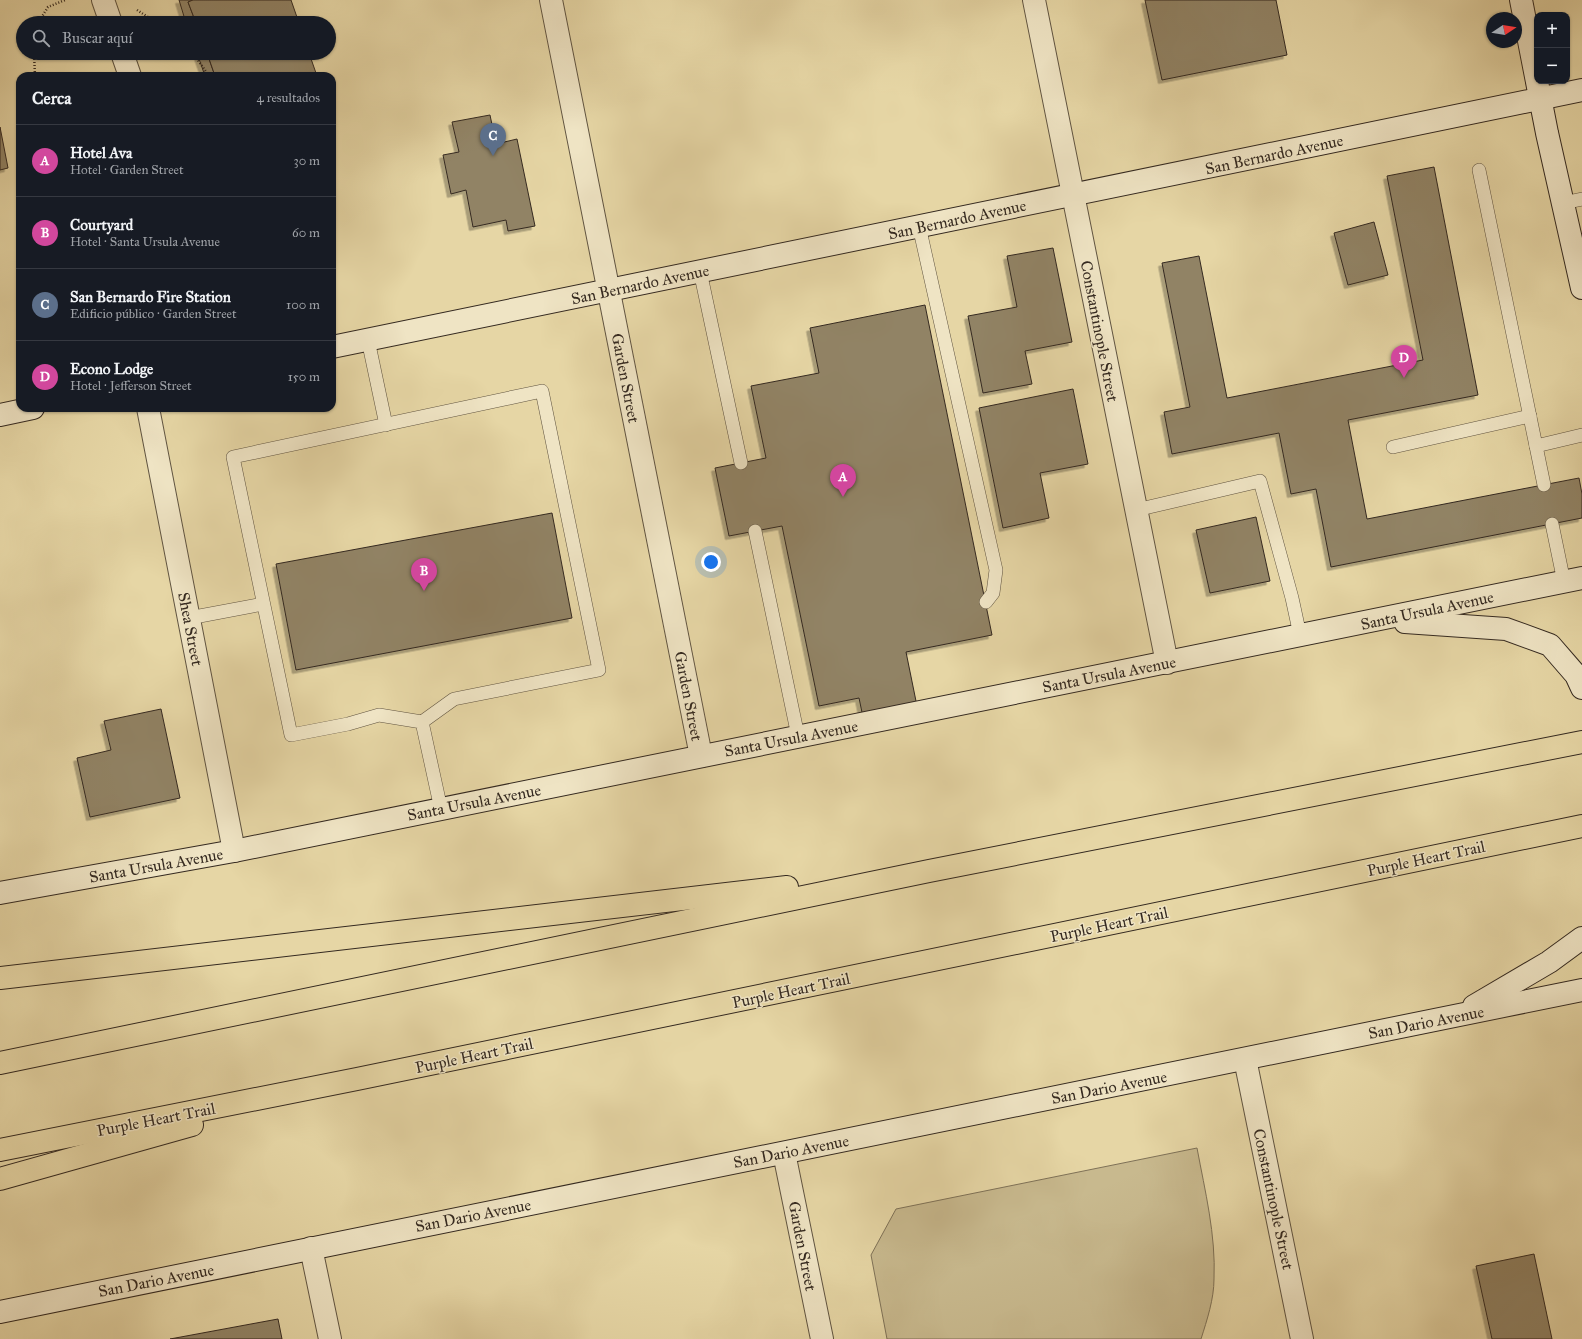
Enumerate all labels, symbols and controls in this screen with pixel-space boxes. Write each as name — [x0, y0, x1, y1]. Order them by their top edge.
north arrow — [1486, 12, 1522, 48]
map controls — [1534, 12, 1570, 84]
button: + — [1534, 12, 1570, 48]
search box — [16, 16, 336, 60]
icon: search — [30, 27, 52, 49]
text: Buscar aquí — [62, 29, 133, 47]
button: − — [1534, 48, 1570, 84]
text: Cerca — [32, 88, 71, 109]
text: 4 resultados — [257, 90, 320, 106]
pin: C — [480, 123, 506, 156]
street label: San Bernardo Avenue — [1203, 131, 1345, 178]
text: Hotel Ava — [70, 144, 132, 162]
text: A — [41, 153, 49, 169]
text: 30 m — [294, 153, 320, 169]
text: Hotel · Garden Street — [70, 162, 184, 178]
street label: San Bernardo Avenue — [886, 196, 1028, 243]
text: Courtyard — [70, 216, 133, 234]
text: B — [41, 225, 49, 241]
text: 60 m — [292, 225, 320, 241]
text: Hotel · Santa Ursula Avenue — [70, 234, 220, 250]
street label: Constantinople Street — [1076, 259, 1123, 404]
street label: San Bernardo Avenue — [569, 261, 711, 308]
text: San Bernardo Fire Station — [70, 288, 231, 306]
text: C — [41, 297, 49, 313]
text: 100 m — [286, 297, 320, 313]
text: Edificio público · Garden Street — [70, 306, 237, 322]
street label: Garden Street — [608, 332, 644, 425]
pin: D — [1391, 345, 1417, 378]
text: Econo Lodge — [70, 360, 153, 378]
text: D — [40, 369, 50, 385]
text: 150 m — [288, 369, 320, 385]
text: Hotel · Jefferson Street — [70, 378, 192, 394]
pin: A — [830, 464, 856, 497]
your location — [701, 552, 721, 572]
pin: B — [411, 558, 437, 591]
street label: Santa Ursula Avenue — [1359, 587, 1496, 634]
street label: Shea Street — [174, 591, 207, 668]
street label: Garden Street — [671, 650, 707, 743]
street label: Santa Ursula Avenue — [1041, 652, 1178, 697]
street label: Santa Ursula Avenue — [723, 716, 860, 761]
street label: Santa Ursula Avenue — [406, 780, 543, 825]
street label: Purple Heart Trail — [1365, 837, 1488, 880]
street label: Santa Ursula Avenue — [88, 844, 225, 887]
street label: Purple Heart Trail — [1048, 903, 1171, 946]
street label: Purple Heart Trail — [730, 969, 853, 1012]
street label: San Dario Avenue — [1367, 1002, 1486, 1043]
street label: Purple Heart Trail — [413, 1034, 536, 1077]
street label: San Dario Avenue — [1050, 1067, 1169, 1108]
street label: Purple Heart Trail — [95, 1099, 218, 1140]
street label: Constantinople Street — [1249, 1127, 1298, 1272]
street label: San Dario Avenue — [732, 1131, 851, 1172]
street label: San Dario Avenue — [414, 1195, 533, 1236]
street label: Garden Street — [785, 1200, 821, 1293]
street label: San Dario Avenue — [97, 1260, 216, 1301]

